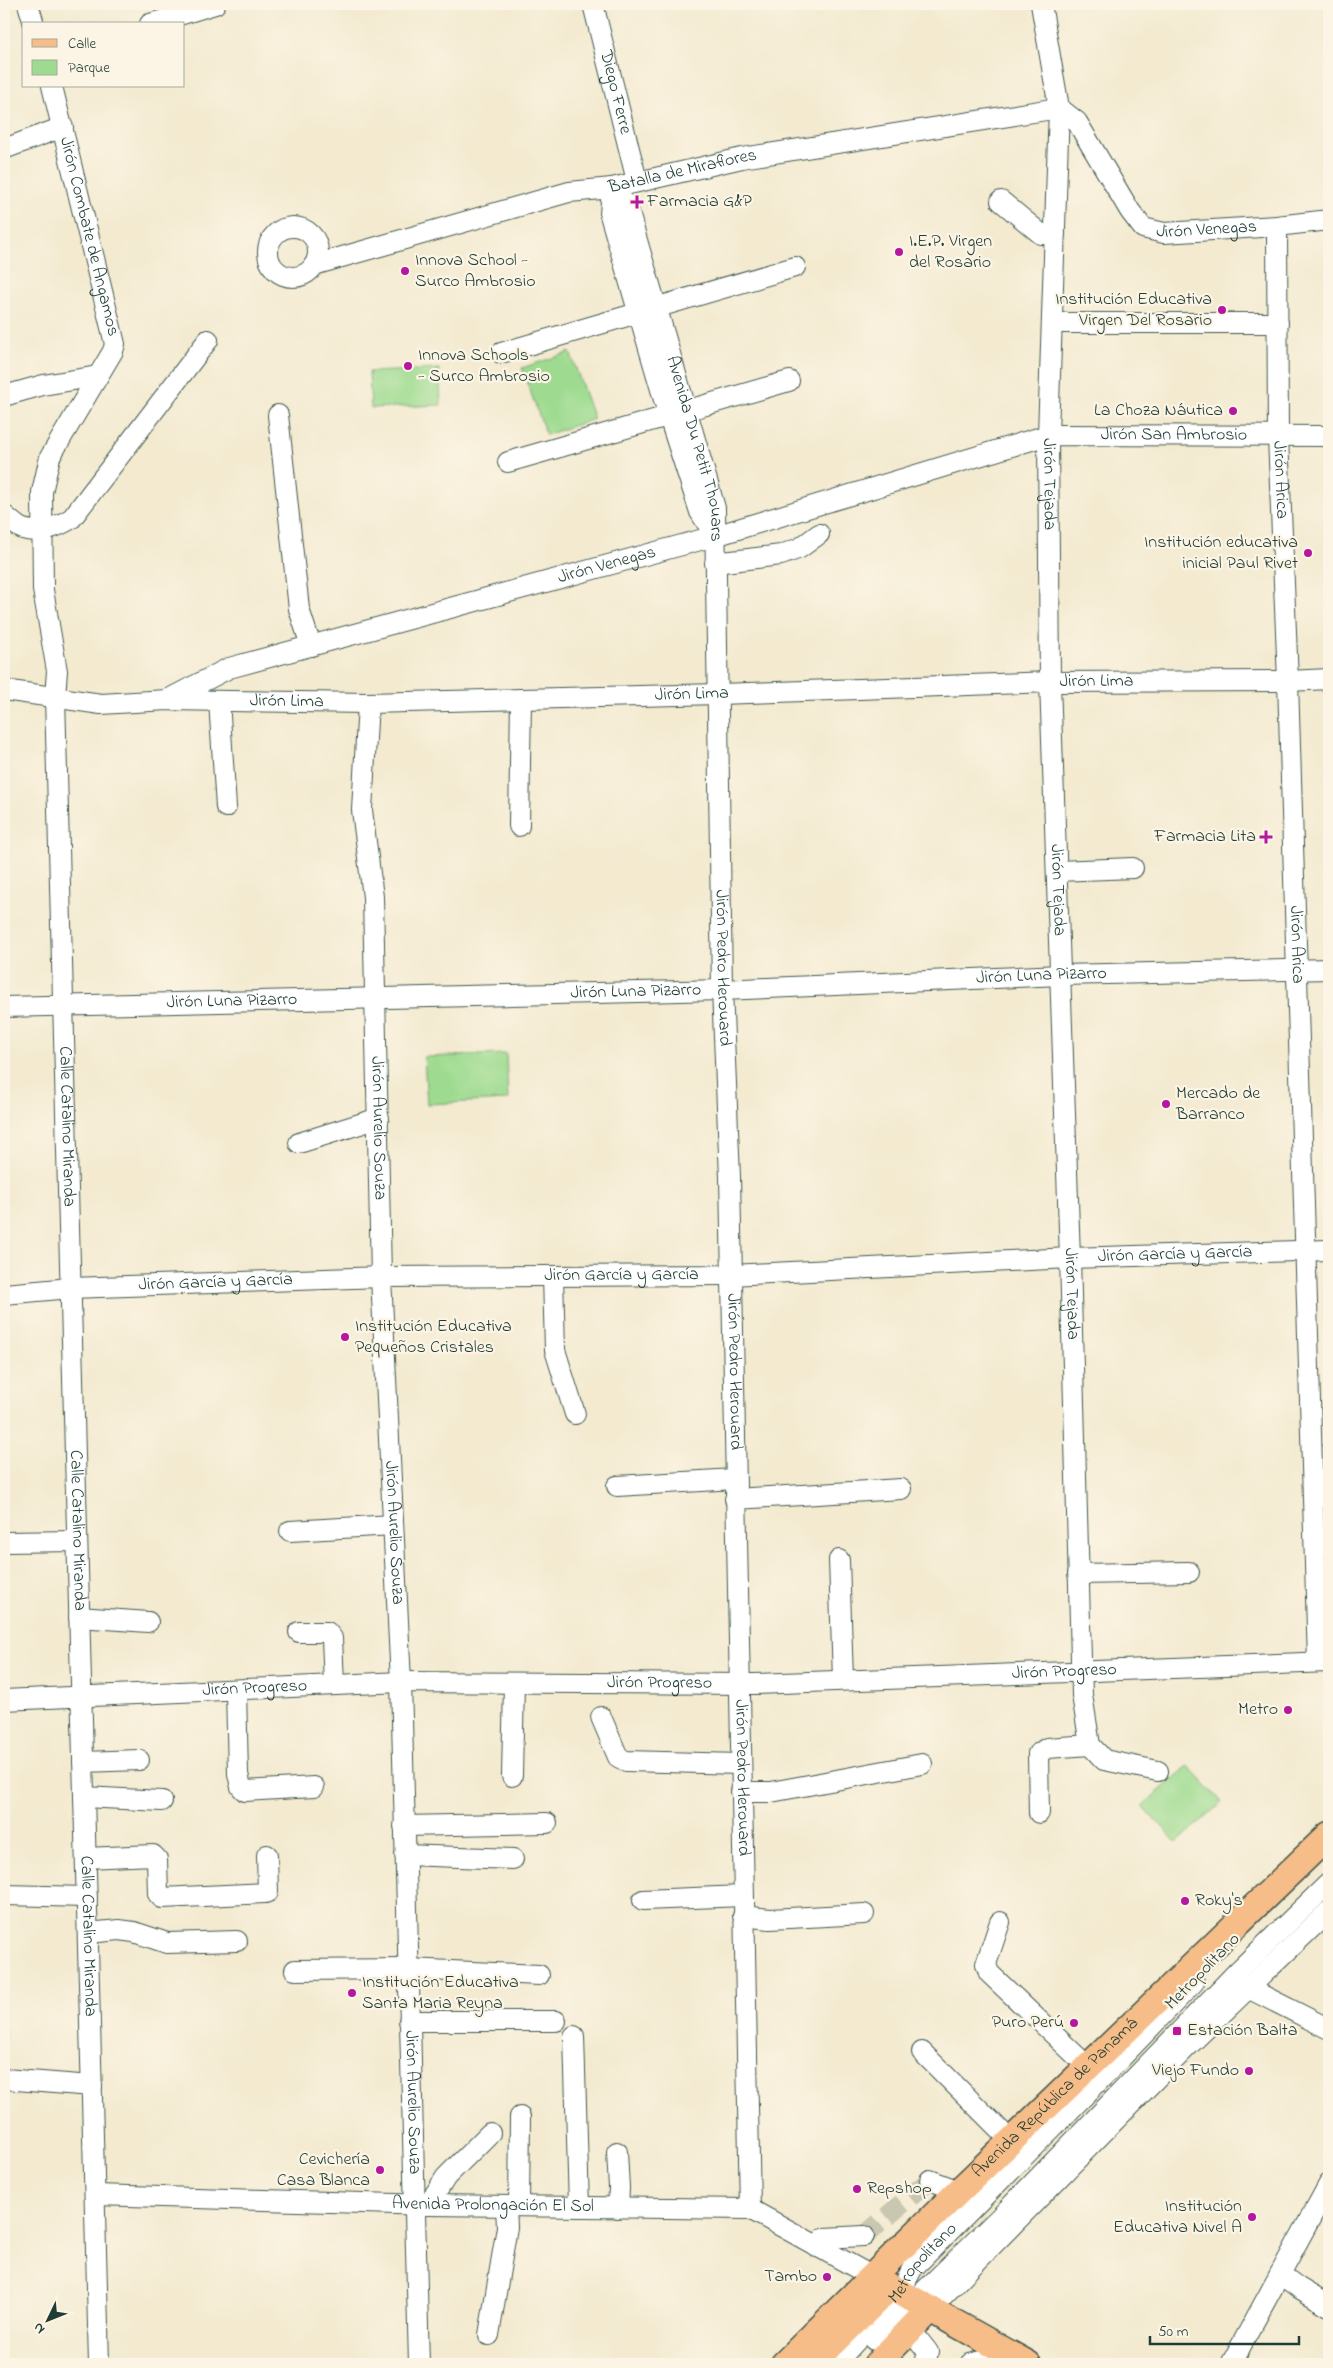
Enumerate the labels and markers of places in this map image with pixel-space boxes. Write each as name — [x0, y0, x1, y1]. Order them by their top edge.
place label: Farmacia G&P — [646, 189, 753, 215]
marker: Farmacia G&P — [631, 196, 643, 208]
place label: I.E.P. Virgen del Rosario — [909, 229, 992, 276]
marker: I.E.P. Virgen del Rosario — [893, 246, 905, 258]
place label: Innova School - Surco Ambrosio — [415, 248, 536, 295]
marker: Innova School - Surco Ambrosio — [399, 265, 411, 277]
place label: Institución Educativa Virgen Del Rosario — [1055, 287, 1212, 335]
marker: Institución Educativa Virgen Del Rosario — [1216, 304, 1228, 316]
place label: Innova Schools - Surco Ambrosio — [418, 343, 550, 390]
marker: Innova Schools - Surco Ambrosio — [402, 360, 414, 372]
place label: La Choza Náutica — [1094, 398, 1223, 424]
marker: La Choza Náutica — [1227, 405, 1239, 417]
place label: Institución educativa inicial Paul Rivet — [1144, 530, 1298, 577]
marker: Institución educativa inicial Paul Rivet — [1302, 547, 1314, 559]
place label: Farmacia Lita — [1153, 824, 1256, 850]
marker: Farmacia Lita — [1260, 831, 1272, 843]
place label: Mercado de Barranco — [1175, 1081, 1261, 1128]
marker: Mercado de Barranco — [1160, 1098, 1172, 1110]
place label: Institución Educativa Pequeños Cristales — [355, 1314, 512, 1361]
marker: Institución Educativa Pequeños Cristales — [339, 1331, 351, 1343]
place label: Metro — [1238, 1697, 1278, 1723]
marker: Metro — [1282, 1704, 1294, 1716]
place label: Roky's — [1195, 1888, 1243, 1914]
marker: Roky's — [1179, 1895, 1191, 1907]
place label: Institución Educativa Santa Maria Reyna — [362, 1970, 519, 2017]
marker: Institución Educativa Santa Maria Reyna — [346, 1987, 358, 1999]
place label: Puro Perú — [992, 2010, 1064, 2036]
marker: Puro Perú — [1068, 2017, 1080, 2029]
place label: Estación Balta — [1187, 2018, 1297, 2044]
marker: Estación Balta — [1171, 2025, 1183, 2037]
place label: Viejo Fundo — [1151, 2058, 1239, 2084]
marker: Viejo Fundo — [1243, 2065, 1255, 2077]
place label: Cevichería Casa Blanca — [277, 2147, 370, 2194]
marker: Cevichería Casa Blanca — [374, 2164, 386, 2176]
place label: Repshop — [867, 2176, 932, 2202]
marker: Repshop — [851, 2183, 863, 2195]
place label: Institución Educativa Nivel A — [1113, 2194, 1242, 2241]
marker: Institución Educativa Nivel A — [1246, 2211, 1258, 2223]
place label: Tambo — [764, 2264, 817, 2290]
marker: Tambo — [821, 2271, 833, 2283]

